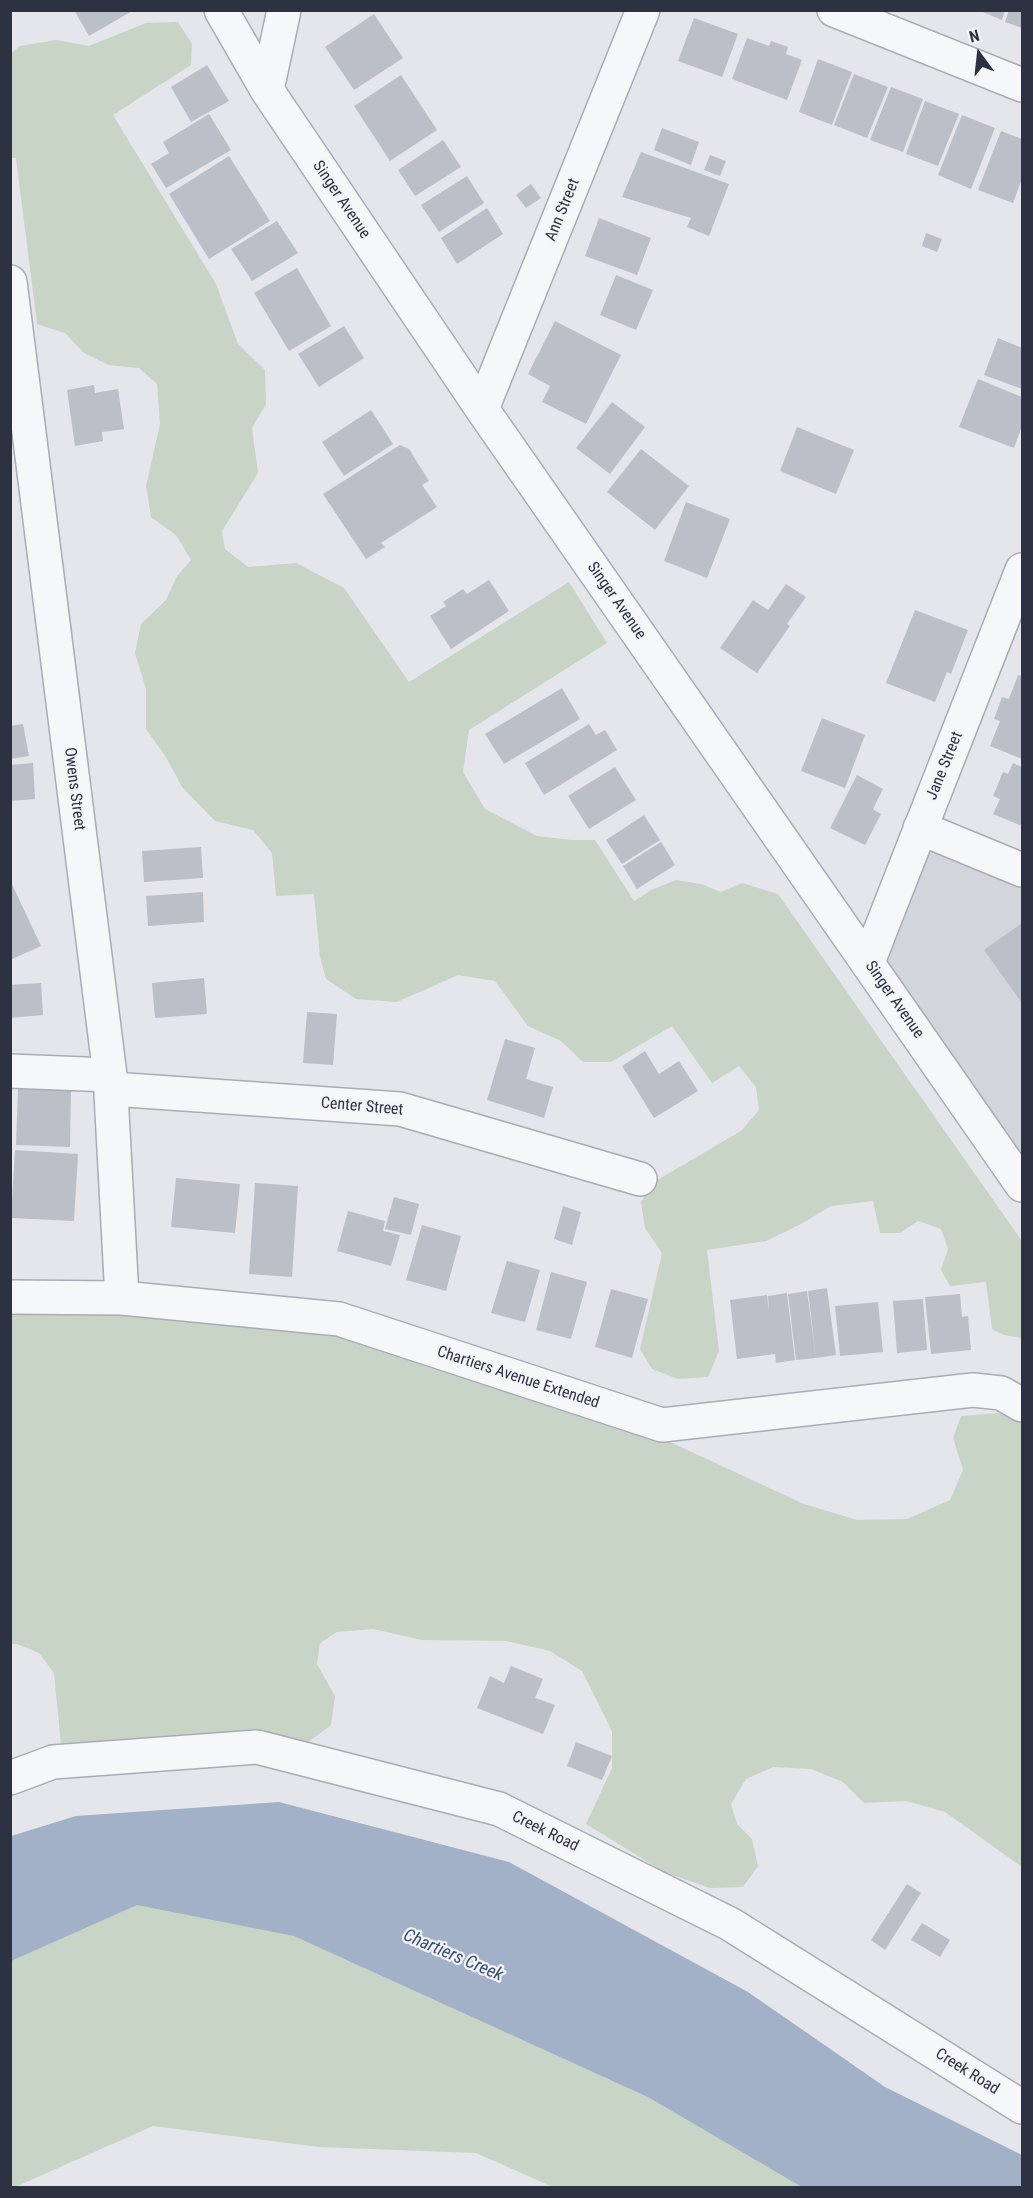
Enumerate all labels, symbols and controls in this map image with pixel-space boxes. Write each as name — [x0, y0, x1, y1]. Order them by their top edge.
north arrow — [949, 24, 1009, 84]
text: N — [967, 26, 981, 47]
street label: Singer Avenue — [308, 157, 374, 243]
street label: Ann Street — [542, 176, 584, 244]
street label: Singer Avenue — [582, 559, 650, 643]
street label: Jane Street — [923, 729, 967, 803]
street label: Owens Street — [59, 746, 89, 832]
street label: Singer Avenue — [860, 958, 928, 1042]
street label: Center Street — [320, 1094, 404, 1120]
street label: Chartiers Avenue Extended — [434, 1343, 602, 1413]
street label: Creek Road — [509, 1808, 581, 1856]
water label: Chartiers Creek — [400, 1925, 506, 1987]
street label: Creek Road — [931, 2045, 1003, 2099]

